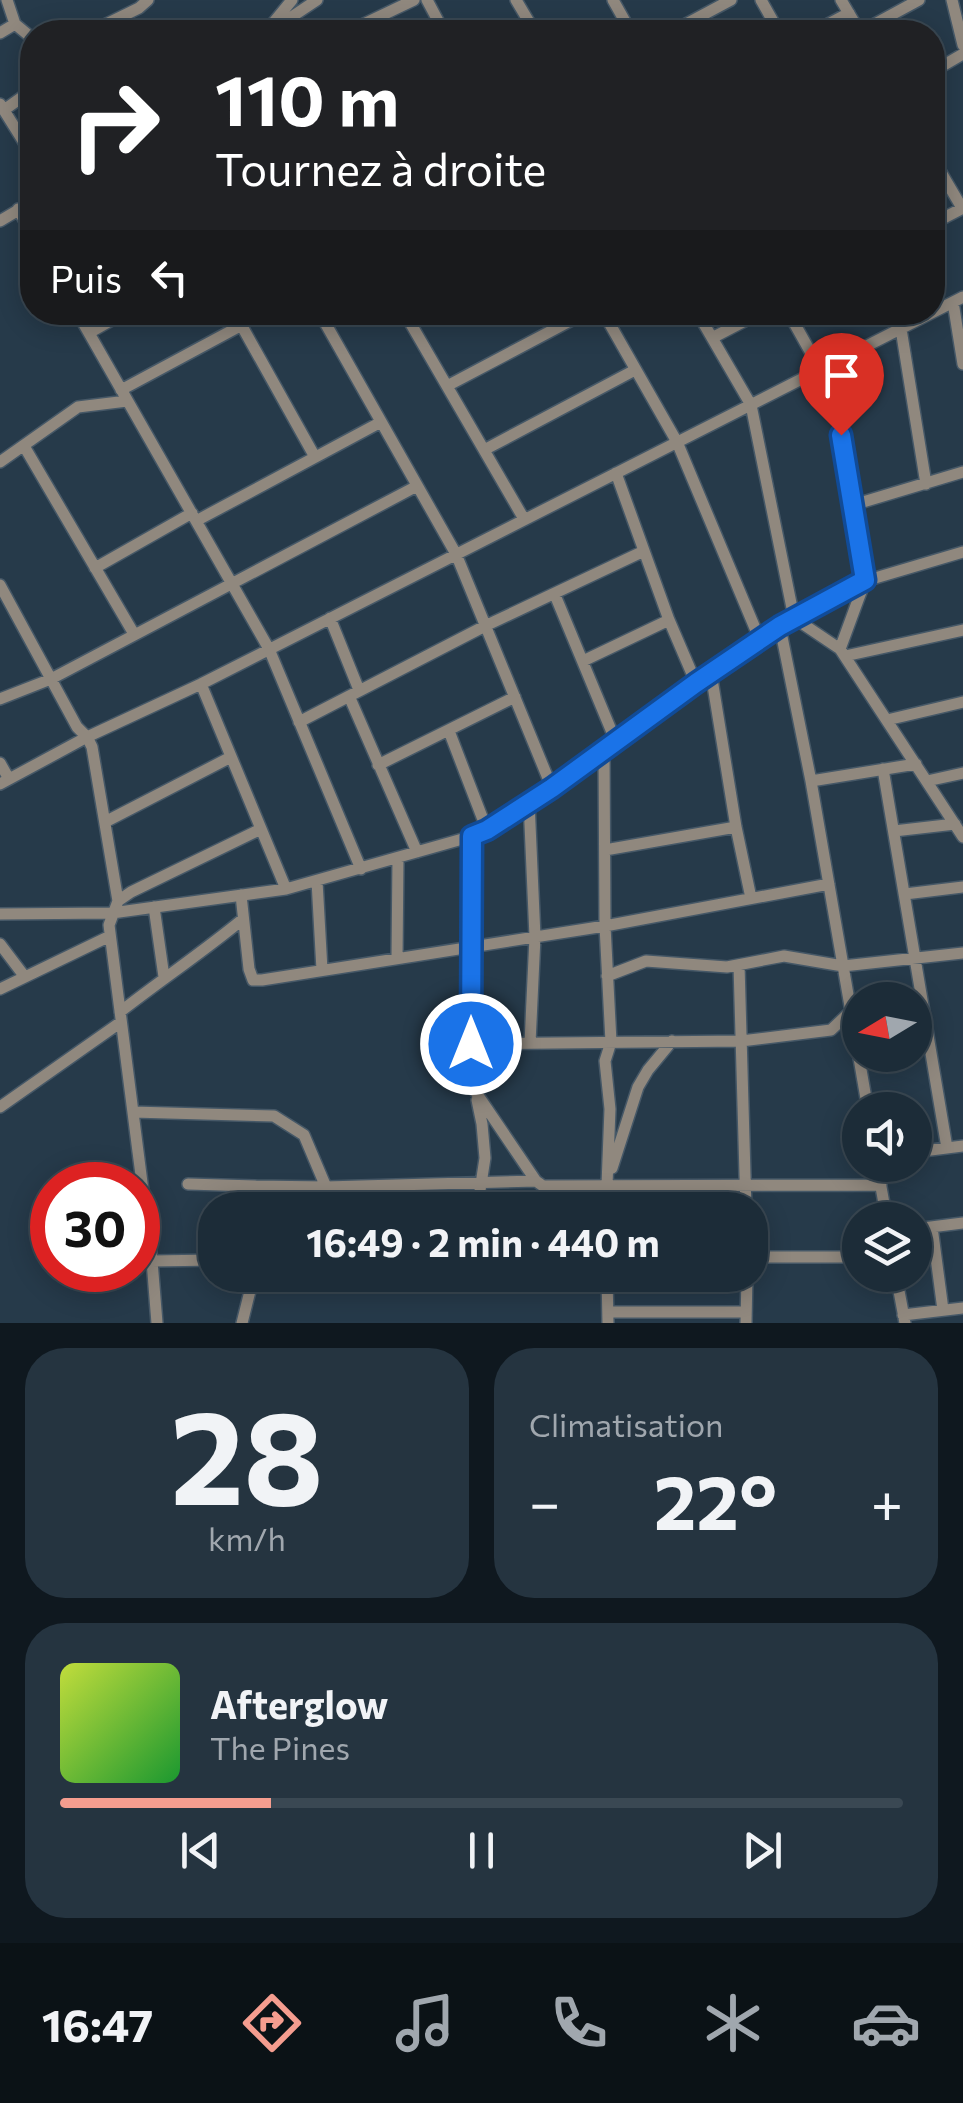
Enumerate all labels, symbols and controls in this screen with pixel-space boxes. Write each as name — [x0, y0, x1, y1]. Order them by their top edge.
text: 110 m — [215, 55, 399, 140]
icon: right — [50, 60, 180, 190]
text: Tournez à droite — [215, 140, 546, 195]
icon: left — [142, 250, 197, 305]
text: Puis — [50, 254, 122, 301]
pin — [799, 333, 884, 436]
icon: arrive — [814, 348, 869, 403]
north arrow — [842, 982, 932, 1072]
map controls — [842, 982, 932, 1292]
position arrow — [419, 992, 523, 1096]
button: sound — [842, 1092, 932, 1182]
speed limit sign: 30 — [30, 1162, 160, 1292]
button: layers — [842, 1202, 932, 1292]
text: 16:49 · 2 min · 440 m — [306, 1218, 660, 1265]
text: 28 — [170, 1373, 324, 1532]
text: Climatisation — [529, 1404, 723, 1444]
text: 22° — [654, 1454, 777, 1545]
text: − — [529, 1467, 560, 1534]
text: + — [871, 1467, 903, 1534]
text: km/h — [208, 1518, 286, 1558]
text: Afterglow — [210, 1680, 388, 1727]
text: The Pines — [210, 1727, 350, 1767]
icon: previous — [173, 1823, 228, 1878]
icon: pause — [454, 1823, 509, 1878]
icon: next — [735, 1823, 790, 1878]
icon: directions — [237, 1988, 307, 2058]
icon: music — [390, 1988, 460, 2058]
icon: phone — [544, 1988, 614, 2058]
icon: climate — [698, 1988, 768, 2058]
icon: car — [851, 1988, 921, 2058]
text: 16:47 — [42, 1996, 153, 2051]

